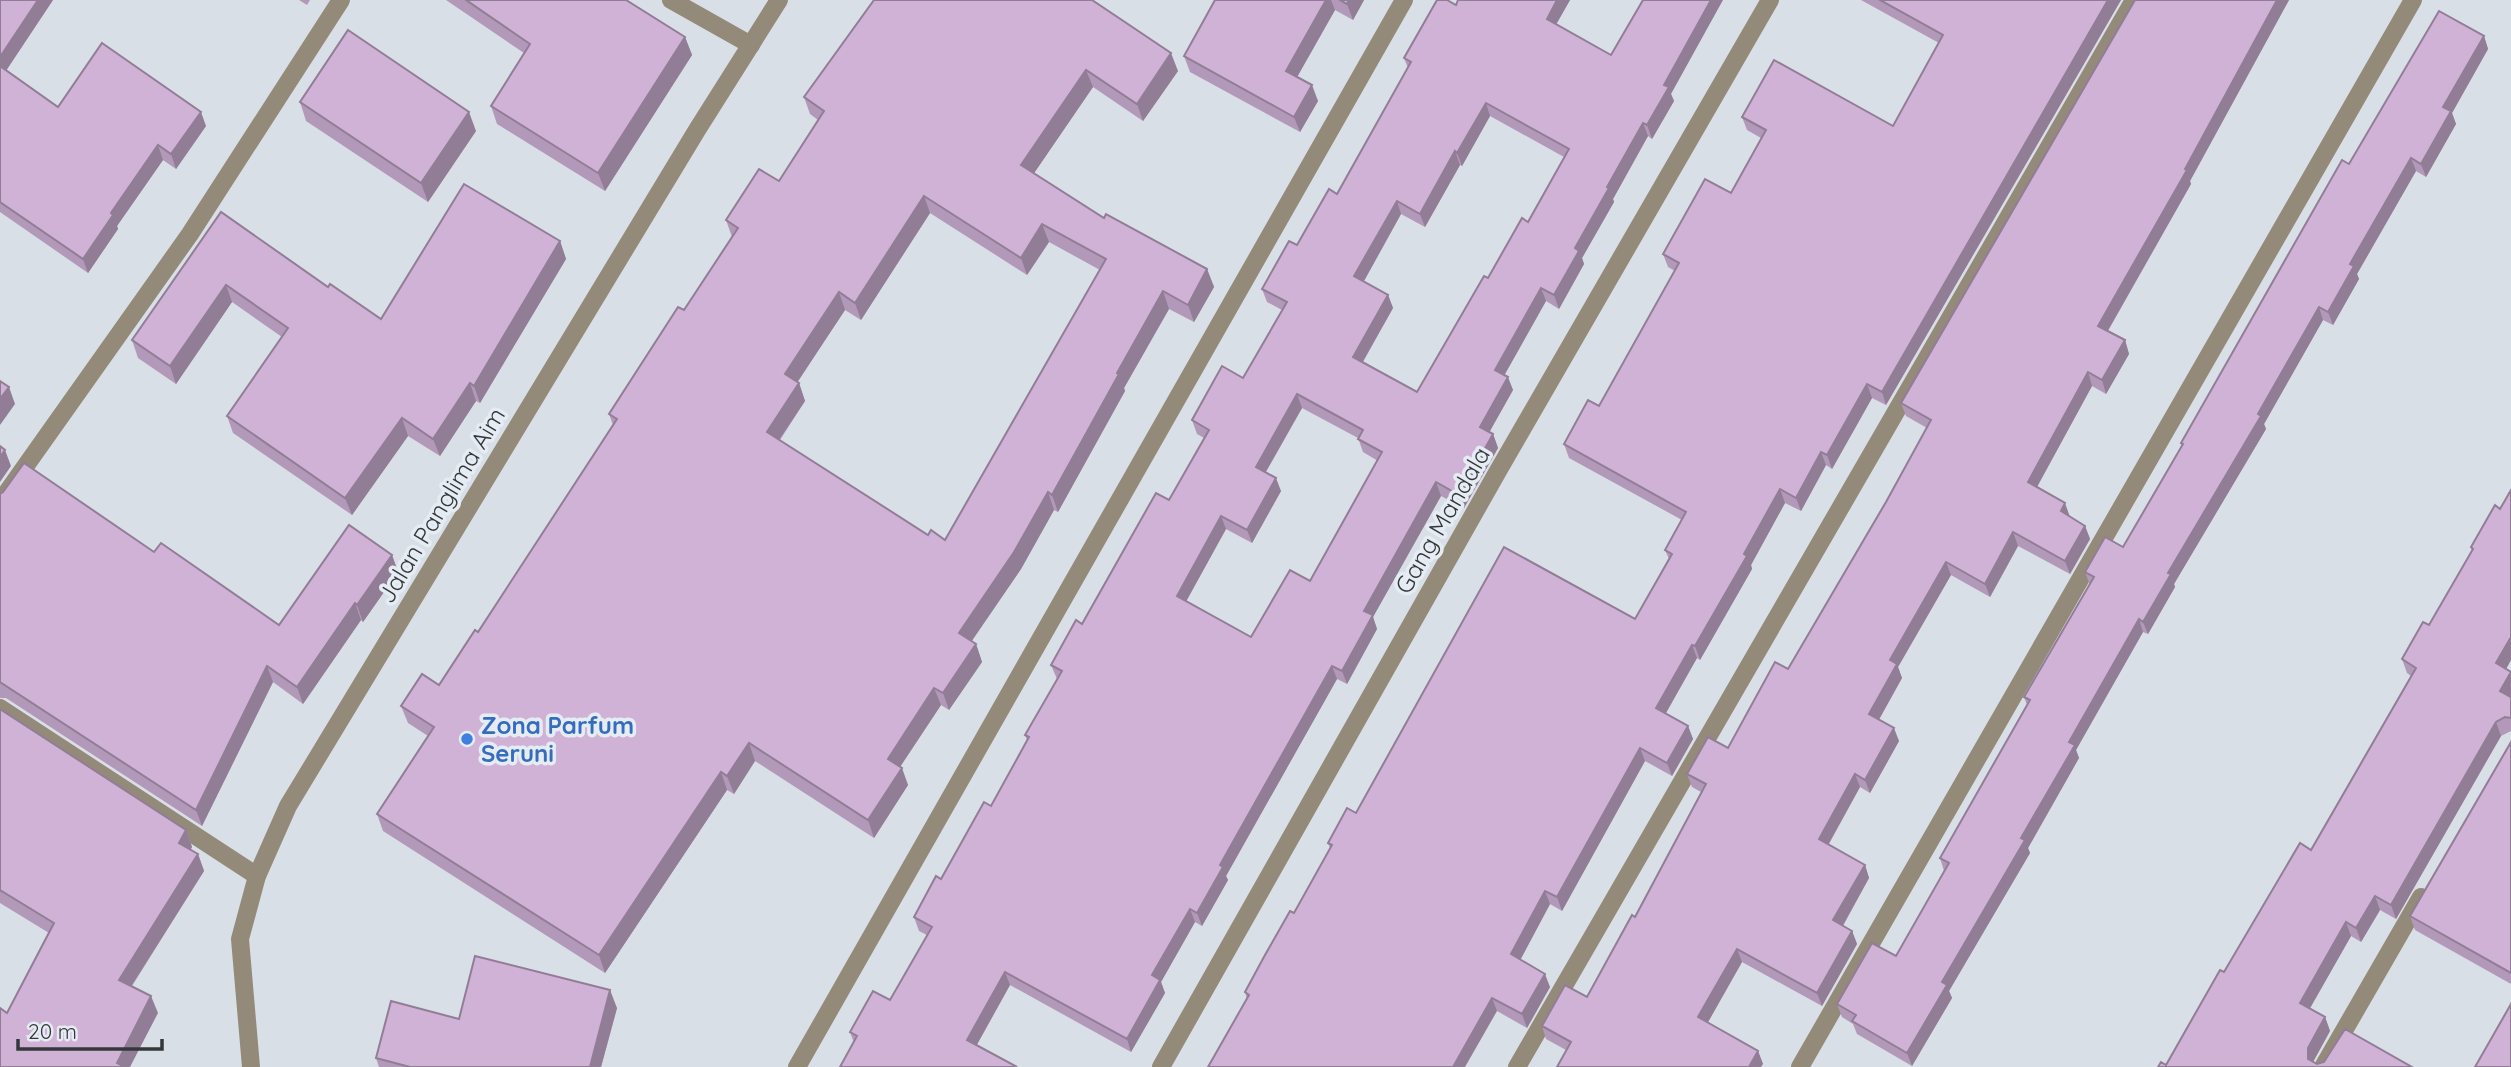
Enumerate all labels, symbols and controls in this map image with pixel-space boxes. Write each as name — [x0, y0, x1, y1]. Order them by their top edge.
street label: Jalan Panglima Aim — [371, 402, 511, 608]
street label: Gang Mandala — [1388, 441, 1496, 599]
place label: Zona Parfum Seruni — [481, 710, 634, 768]
marker: Zona Parfum Seruni — [459, 731, 475, 747]
scale bar — [18, 1007, 161, 1052]
text: 20 m — [28, 1018, 77, 1044]

